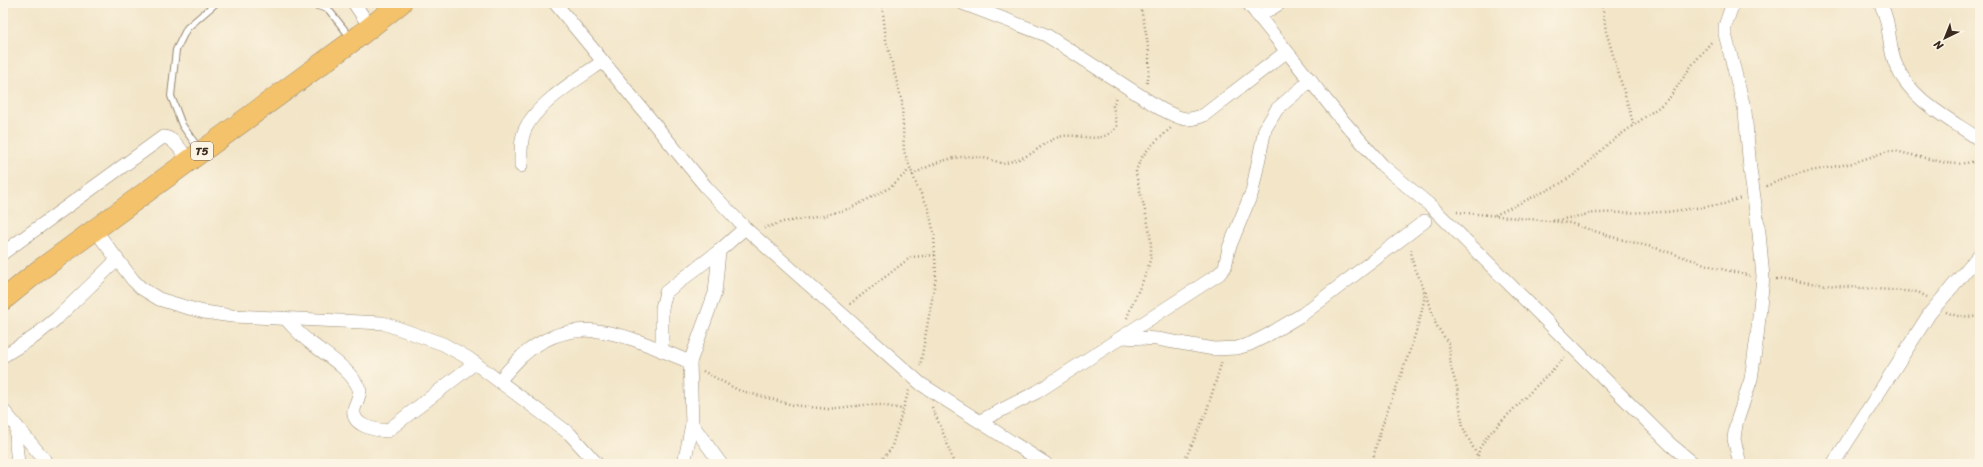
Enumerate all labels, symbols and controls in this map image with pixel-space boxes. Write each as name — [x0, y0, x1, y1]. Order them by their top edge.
north arrow — [1925, 18, 1965, 58]
text: N — [1929, 35, 1949, 55]
road number: T5 — [191, 142, 213, 160]

